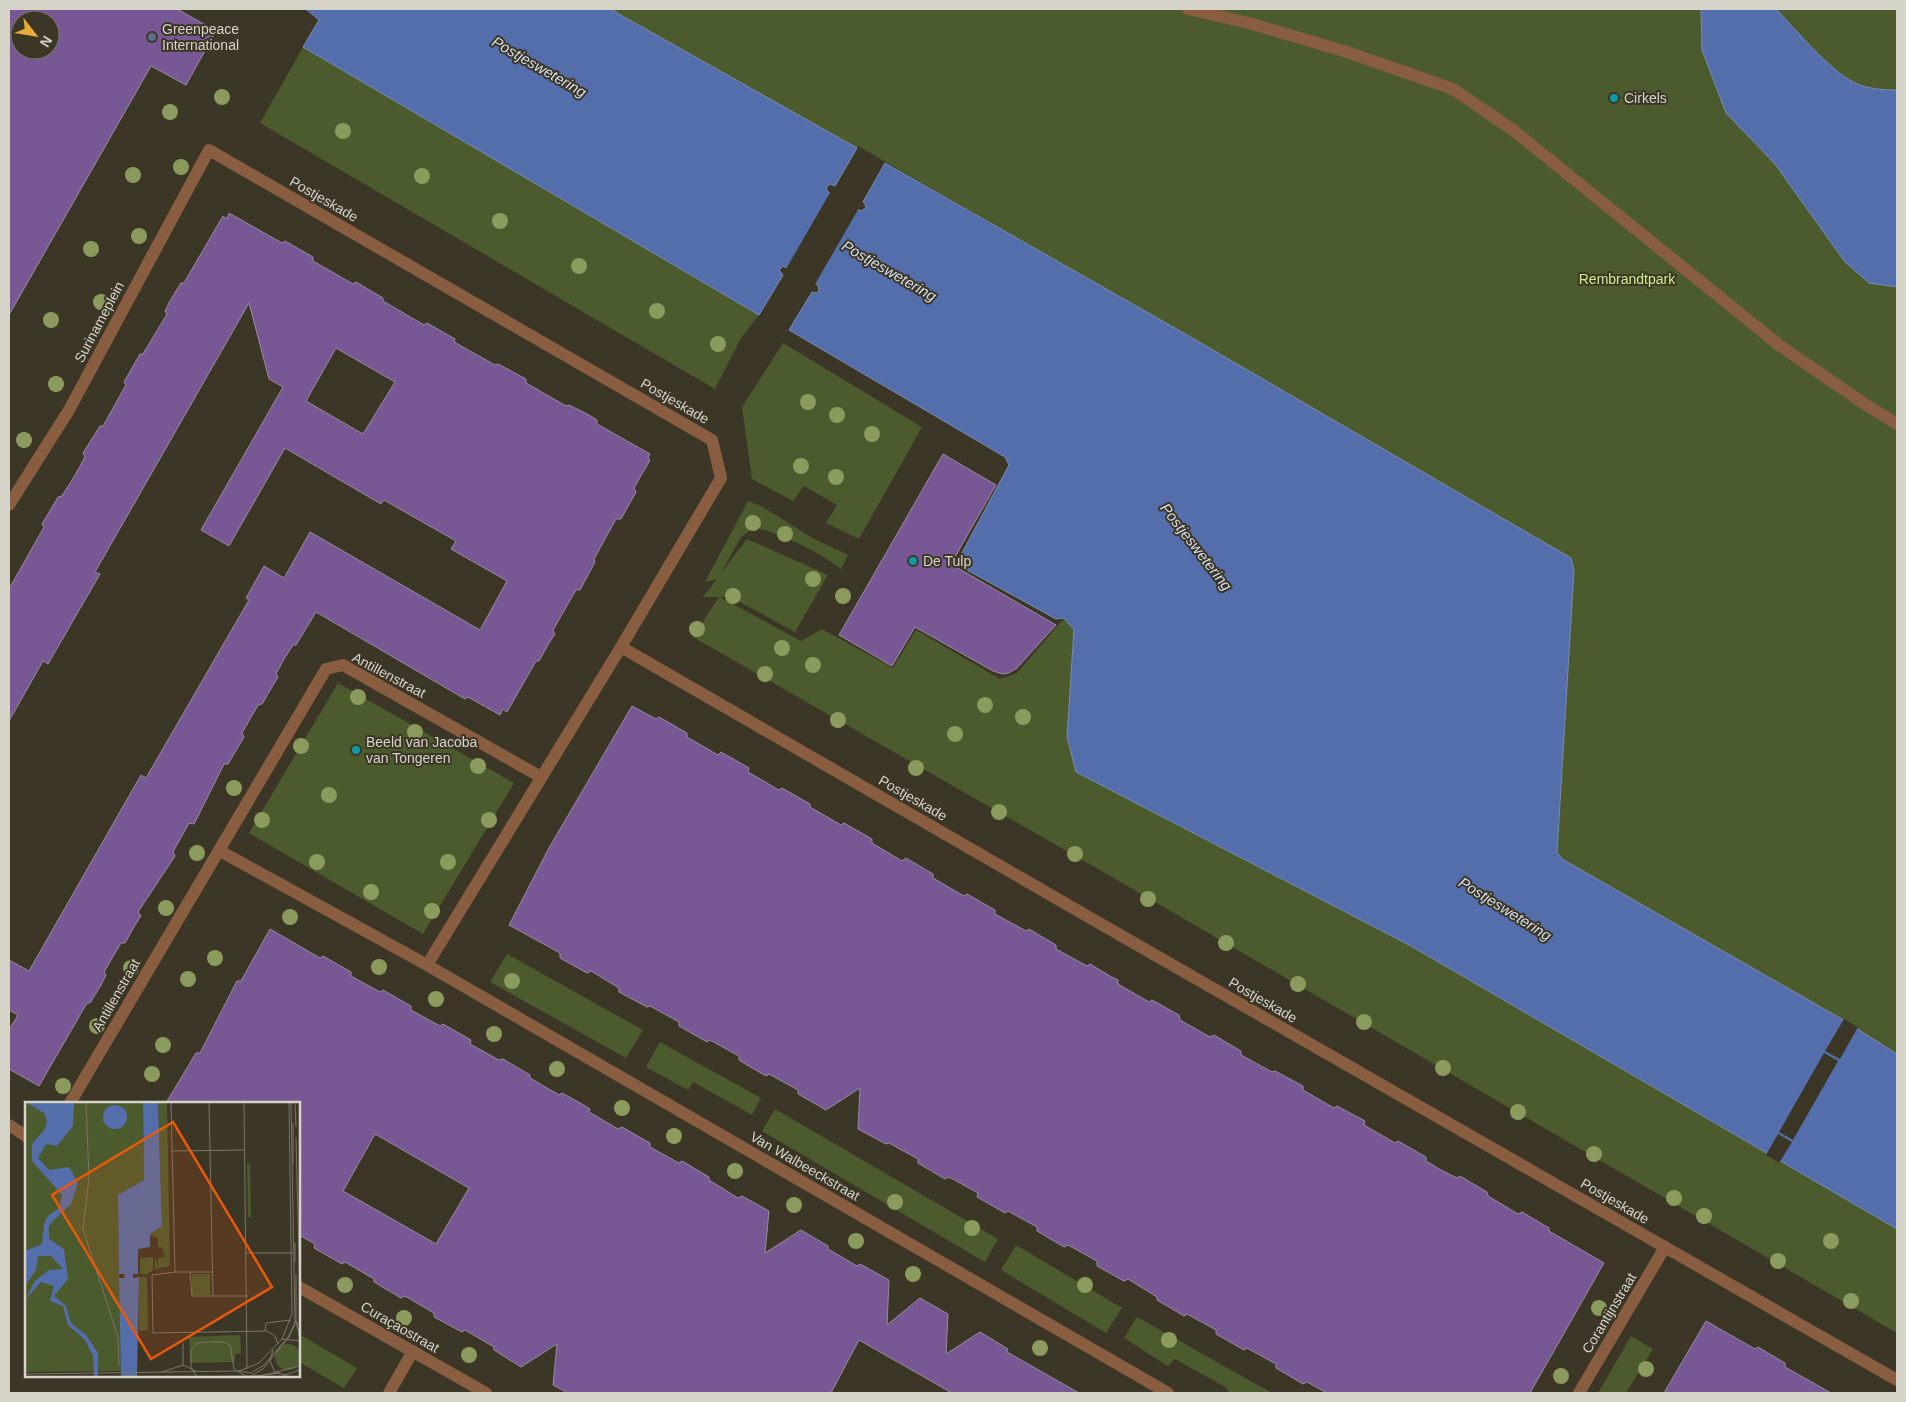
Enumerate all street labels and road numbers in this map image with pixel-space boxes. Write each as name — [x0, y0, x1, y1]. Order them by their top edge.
street label: Postjeskade — [287, 173, 361, 225]
street label: Surinameplein — [71, 279, 127, 365]
street label: Postjeskade — [638, 375, 712, 427]
street label: Antillenstraat — [350, 649, 429, 701]
street label: Postjeskade — [876, 772, 950, 824]
street label: Antillenstraat — [89, 956, 143, 1034]
street label: Postjeskade — [1226, 974, 1300, 1026]
street label: Van Walbeeckstraat — [747, 1128, 863, 1204]
street label: Postjeskade — [1578, 1175, 1652, 1227]
street label: Corantijnstraat — [1579, 1270, 1639, 1356]
street label: Curaçaostraat — [358, 1298, 442, 1356]

